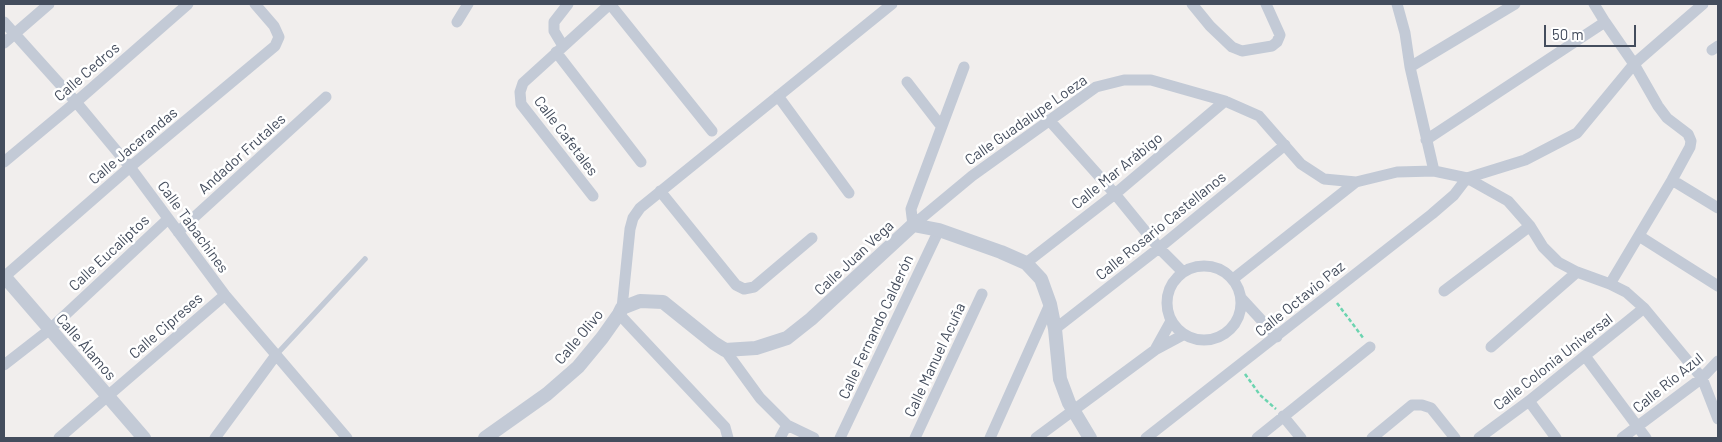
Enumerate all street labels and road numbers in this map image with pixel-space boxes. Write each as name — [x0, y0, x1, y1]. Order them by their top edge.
street label: Calle Cedros — [51, 39, 123, 105]
street label: Calle Guadalupe Loeza — [961, 71, 1091, 169]
street label: Calle Cafetales — [530, 93, 602, 179]
street label: Calle Jacarandas — [85, 104, 181, 188]
street label: Andador Frutales — [195, 110, 289, 198]
street label: Calle Mar Arábigo — [1068, 129, 1166, 213]
street label: Calle Rosario Castellanos — [1092, 168, 1230, 284]
street label: Calle Tabachines — [154, 178, 232, 276]
street label: Calle Eucaliptos — [65, 211, 153, 295]
street label: Calle Juan Vega — [811, 217, 897, 299]
street label: Calle Fernando Calderón — [835, 252, 917, 402]
street label: Calle Octavio Paz — [1252, 257, 1348, 341]
street label: Calle Cipreses — [126, 289, 206, 363]
street label: Calle Manuel Acuña — [901, 300, 969, 420]
street label: Calle Olivo — [551, 306, 607, 368]
street label: Calle Álamos — [52, 310, 120, 384]
street label: Calle Colonia Universal — [1490, 310, 1616, 414]
street label: Calle Río Azul — [1629, 349, 1707, 417]

